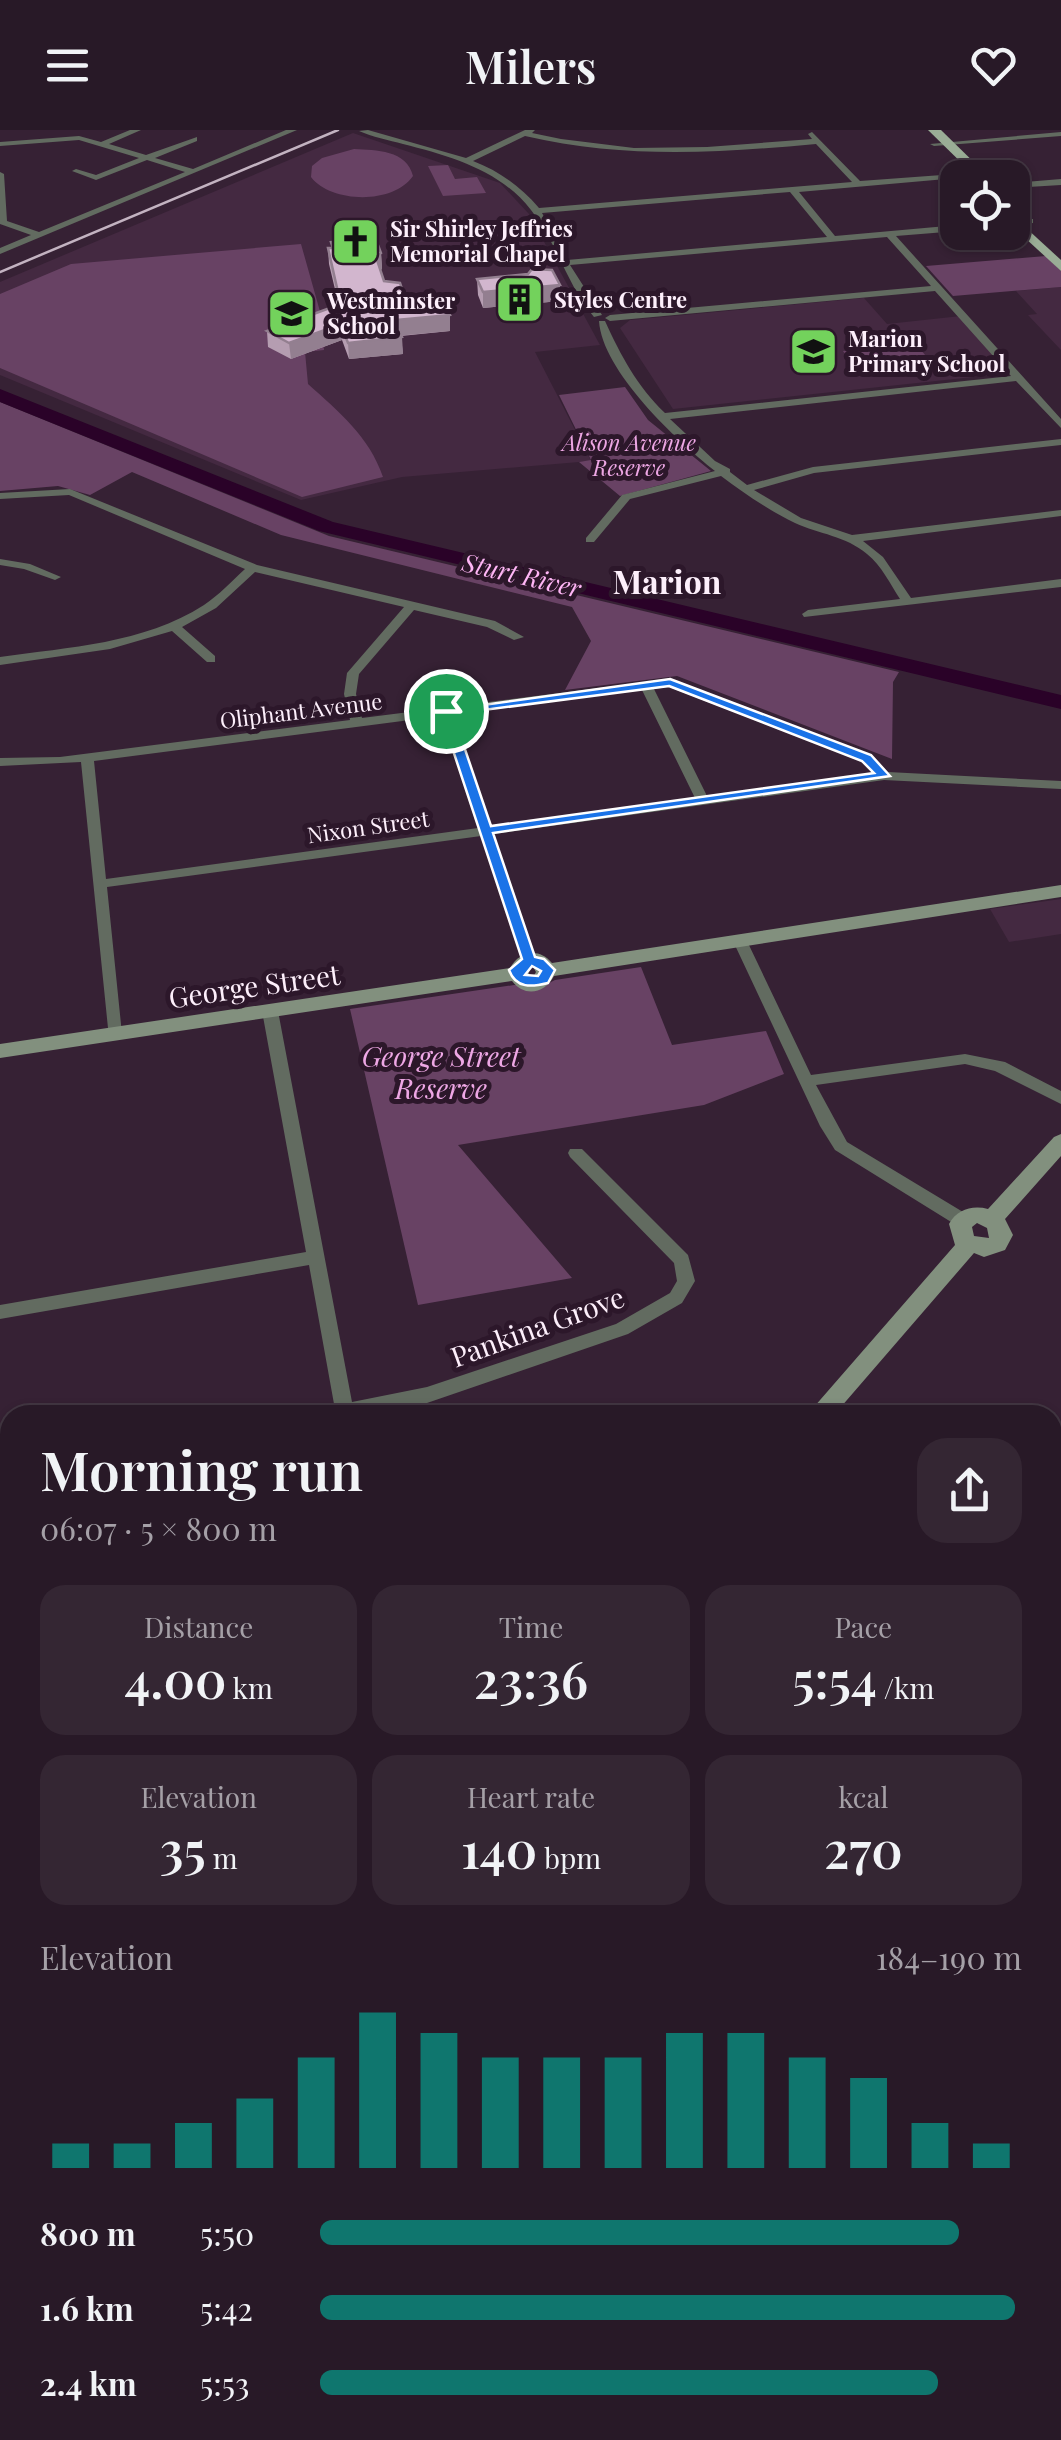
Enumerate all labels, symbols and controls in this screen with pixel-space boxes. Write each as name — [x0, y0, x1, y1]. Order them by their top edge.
text: Milers — [465, 35, 596, 95]
icon: menu — [40, 38, 95, 93]
icon: heart — [966, 38, 1021, 93]
map controls — [940, 160, 1030, 250]
button: locate — [940, 160, 1030, 250]
place label: Sir Shirley Jeffries Memorial Chapel — [390, 213, 573, 268]
church icon: Sir Shirley Jeffries Memorial Chapel — [329, 215, 381, 267]
building icon: Styles Centre — [493, 273, 545, 325]
place label: Styles Centre — [554, 284, 687, 314]
place label: Westminster School — [326, 285, 456, 340]
school or university icon: Westminster School — [266, 287, 318, 339]
place label: Marion Primary School — [848, 323, 1006, 378]
school or university icon: Marion Primary School — [787, 325, 839, 377]
park label: Alison Avenue Reserve — [560, 427, 696, 482]
water label: Sturt River — [459, 544, 586, 604]
district label: Marion — [613, 559, 722, 602]
pin — [404, 669, 489, 754]
icon: arrive — [419, 684, 474, 739]
street label: Oliphant Avenue — [218, 685, 384, 735]
street label: Nixon Street — [305, 802, 432, 849]
street label: George Street — [166, 955, 343, 1015]
park label: George Street Reserve — [362, 1037, 522, 1106]
street label: Pankina Grove — [445, 1277, 629, 1375]
text: Morning run — [40, 1431, 363, 1505]
button: share — [917, 1438, 1022, 1543]
text: 06:07 · 5 × 800 m — [40, 1506, 277, 1549]
text: Distance — [144, 1608, 253, 1645]
text: Time — [499, 1608, 563, 1645]
text: Pace — [834, 1608, 892, 1645]
text: 4.00 — [124, 1645, 226, 1712]
text: 23:36 — [474, 1645, 588, 1712]
text: 5:54 — [792, 1645, 877, 1712]
text: km — [226, 1669, 273, 1706]
text: /km — [877, 1669, 934, 1706]
text: Elevation — [140, 1778, 257, 1815]
text: Heart rate — [467, 1778, 595, 1815]
text: kcal — [838, 1778, 888, 1815]
text: 35 — [160, 1815, 206, 1882]
text: 140 — [461, 1815, 537, 1882]
text: 270 — [824, 1815, 903, 1882]
text: m — [206, 1839, 238, 1876]
text: bpm — [537, 1839, 601, 1876]
text: Elevation — [40, 1935, 173, 1978]
text: 184–190 m — [876, 1935, 1022, 1978]
text: 800 m — [40, 2211, 136, 2254]
text: 5:50 — [200, 2211, 254, 2254]
text: 1.6 km — [40, 2286, 134, 2329]
text: 5:42 — [200, 2286, 253, 2329]
text: 2.4 km — [40, 2361, 137, 2404]
text: 5:53 — [200, 2361, 250, 2404]

